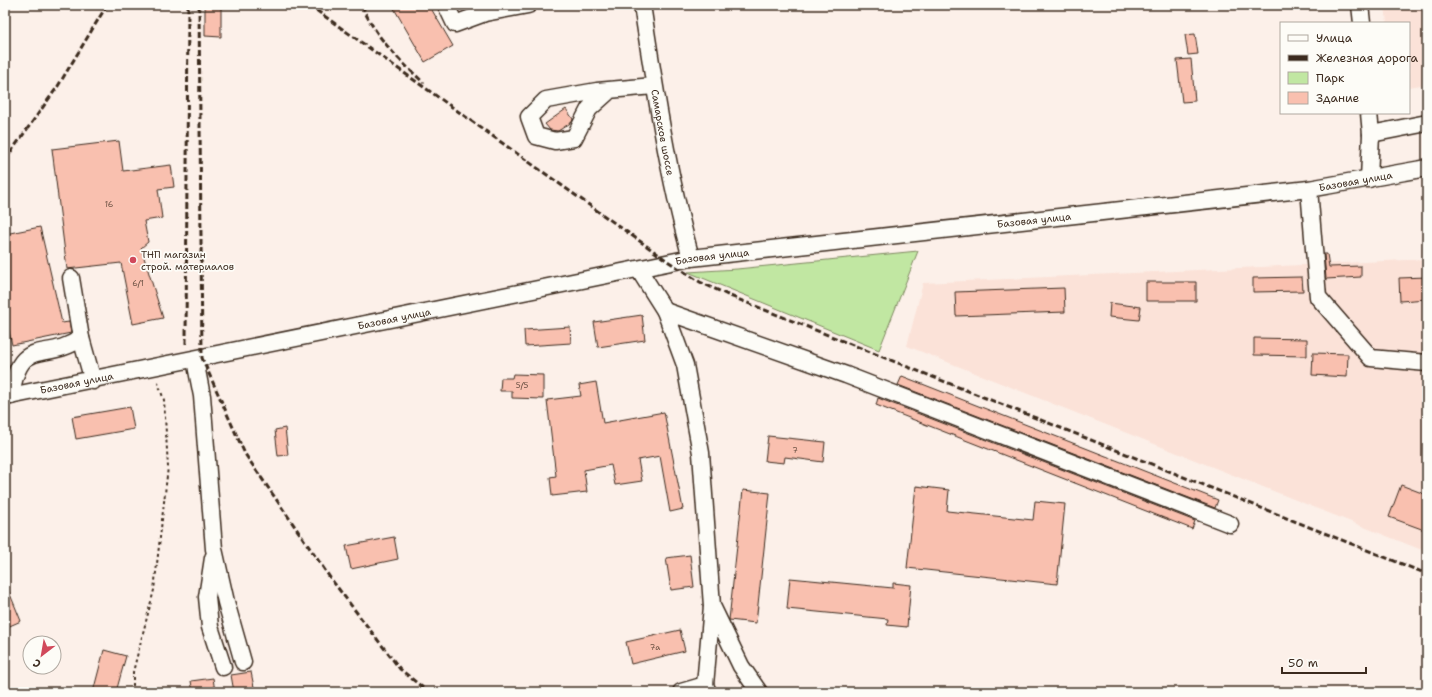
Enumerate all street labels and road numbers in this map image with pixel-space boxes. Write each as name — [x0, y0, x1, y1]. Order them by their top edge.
street label: Самарское шоссе — [649, 88, 678, 177]
street label: Базовая улица — [1318, 168, 1394, 194]
street label: Базовая улица — [996, 209, 1072, 230]
street label: Базовая улица — [674, 245, 750, 268]
street label: Базовая улица — [356, 304, 433, 332]
street label: Базовая улица — [39, 369, 115, 396]

